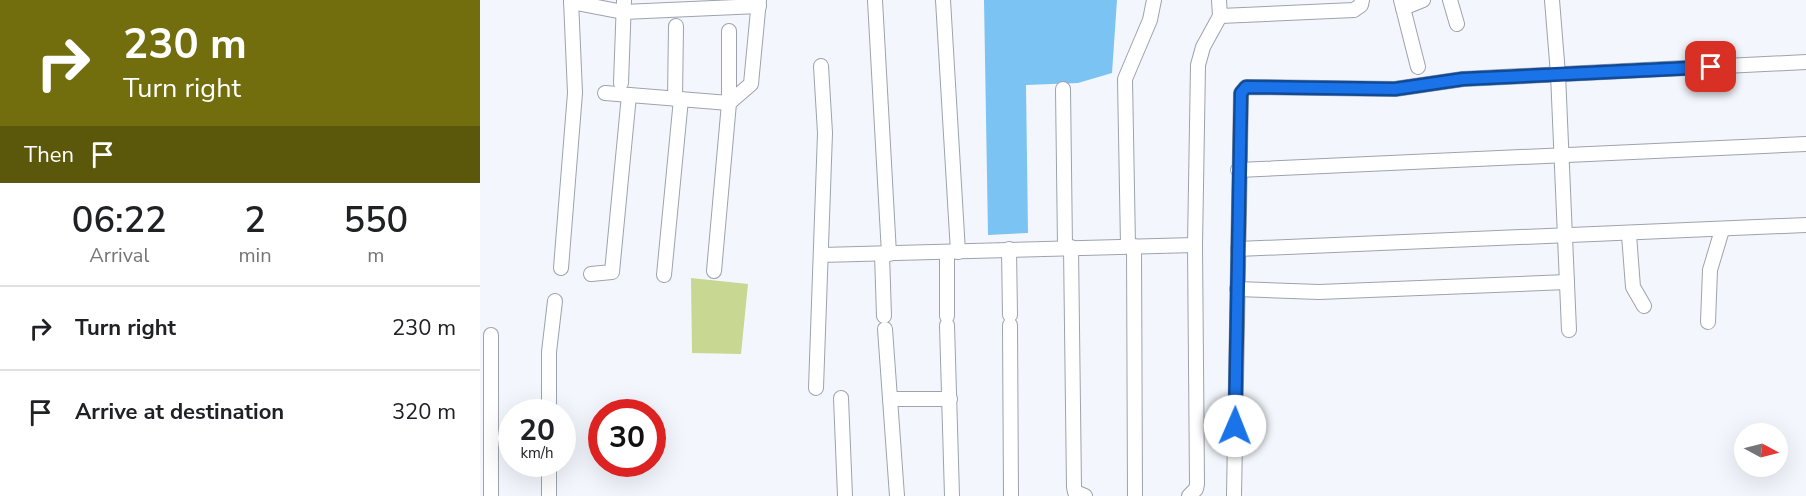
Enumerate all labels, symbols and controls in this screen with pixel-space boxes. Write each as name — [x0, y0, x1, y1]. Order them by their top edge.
text: 230 m — [123, 16, 247, 73]
icon: right — [24, 24, 102, 102]
pin — [1685, 41, 1736, 92]
icon: arrive — [1694, 50, 1727, 83]
text: Turn right — [123, 70, 241, 107]
icon: arrive — [86, 138, 119, 171]
text: Then — [24, 140, 74, 170]
text: 06:22 — [72, 196, 167, 245]
text: 2 — [244, 196, 266, 245]
text: 550 — [343, 196, 408, 245]
text: Arrival — [89, 242, 149, 269]
text: min — [239, 242, 272, 269]
text: m — [367, 242, 384, 269]
icon: right — [24, 312, 57, 345]
text: Turn right — [75, 313, 176, 343]
text: 230 m — [392, 313, 456, 343]
position arrow — [1203, 394, 1267, 458]
icon: arrive — [24, 396, 57, 429]
text: Arrive at destination — [75, 397, 284, 427]
text: 320 m — [392, 397, 456, 427]
speed limit sign: 30 — [588, 399, 666, 477]
text: 20 — [519, 410, 555, 451]
north arrow — [1734, 423, 1788, 477]
map controls — [1734, 423, 1788, 477]
text: km/h — [520, 443, 554, 463]

